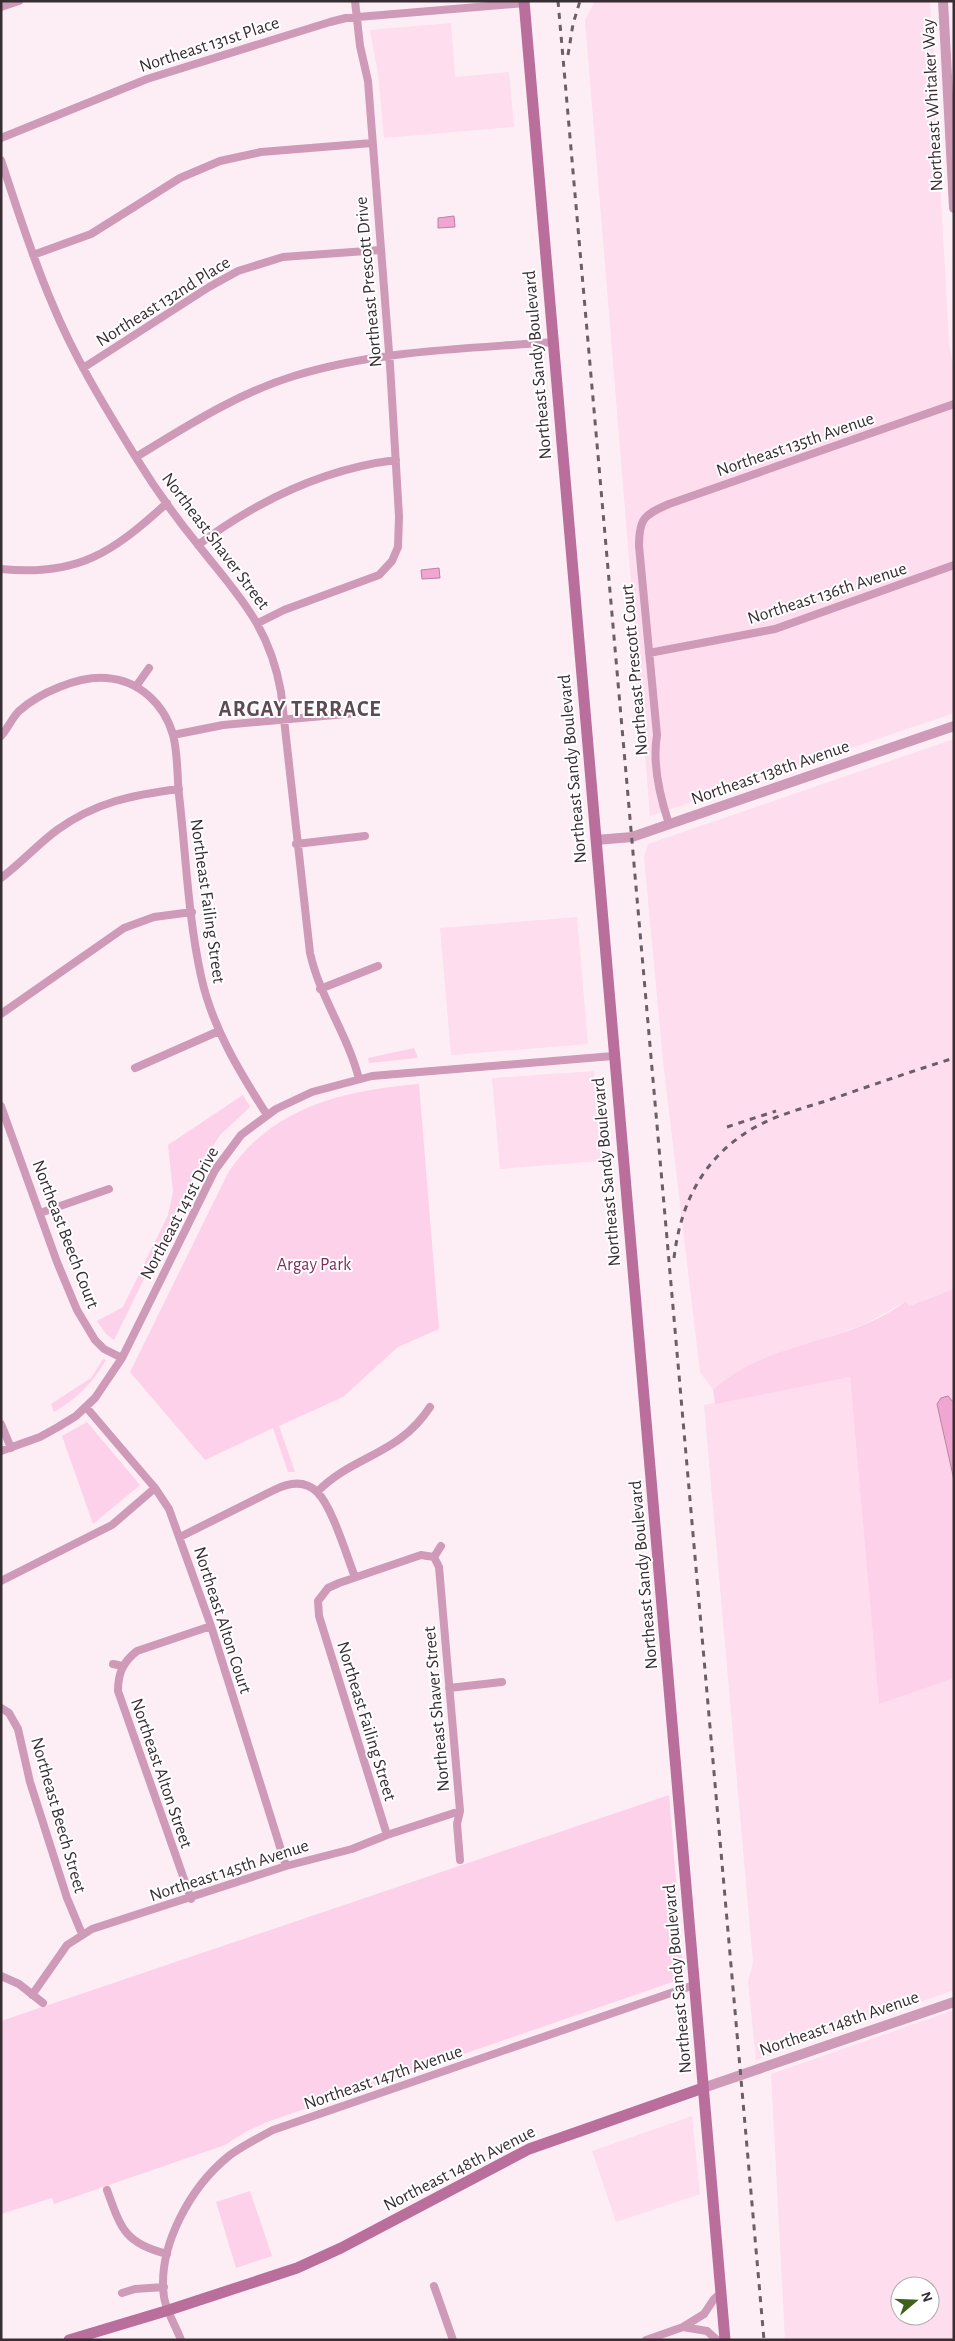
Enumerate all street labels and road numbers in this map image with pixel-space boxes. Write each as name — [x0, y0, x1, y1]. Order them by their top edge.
street label: Northeast 131st Place — [137, 14, 282, 76]
street label: Northeast Whitaker Way — [919, 18, 947, 192]
street label: Northeast Prescott Drive — [353, 196, 385, 368]
street label: Northeast 132nd Place — [93, 253, 234, 350]
street label: Northeast Sandy Boulevard — [521, 270, 555, 460]
street label: Northeast 135th Avenue — [714, 410, 876, 480]
street label: Northeast Shaver Street — [158, 470, 273, 614]
street label: Northeast 136th Avenue — [746, 560, 909, 628]
street label: Northeast Prescott Court — [619, 583, 651, 756]
street label: Northeast Sandy Boulevard — [556, 674, 590, 864]
street label: Northeast 138th Avenue — [689, 737, 852, 809]
street label: Northeast Failing Street — [187, 818, 227, 985]
street label: Northeast Sandy Boulevard — [590, 1077, 624, 1267]
street label: Northeast 141st Drive — [137, 1144, 222, 1283]
street label: Northeast Beech Court — [28, 1158, 102, 1311]
street label: Northeast Sandy Boulevard — [627, 1480, 661, 1670]
street label: Northeast Alton Court — [190, 1545, 254, 1696]
street label: Northeast Shaver Street — [421, 1625, 453, 1792]
street label: Northeast Failing Street — [333, 1639, 399, 1803]
street label: Northeast Alton Street — [127, 1696, 195, 1851]
street label: Northeast Beech Street — [27, 1735, 89, 1895]
street label: Northeast 145th Avenue — [147, 1837, 311, 1905]
street label: Northeast Sandy Boulevard — [661, 1884, 695, 2074]
street label: Northeast 148th Avenue — [757, 1988, 921, 2060]
street label: Northeast 147th Avenue — [302, 2042, 465, 2114]
street label: Northeast 148th Avenue — [381, 2123, 538, 2215]

